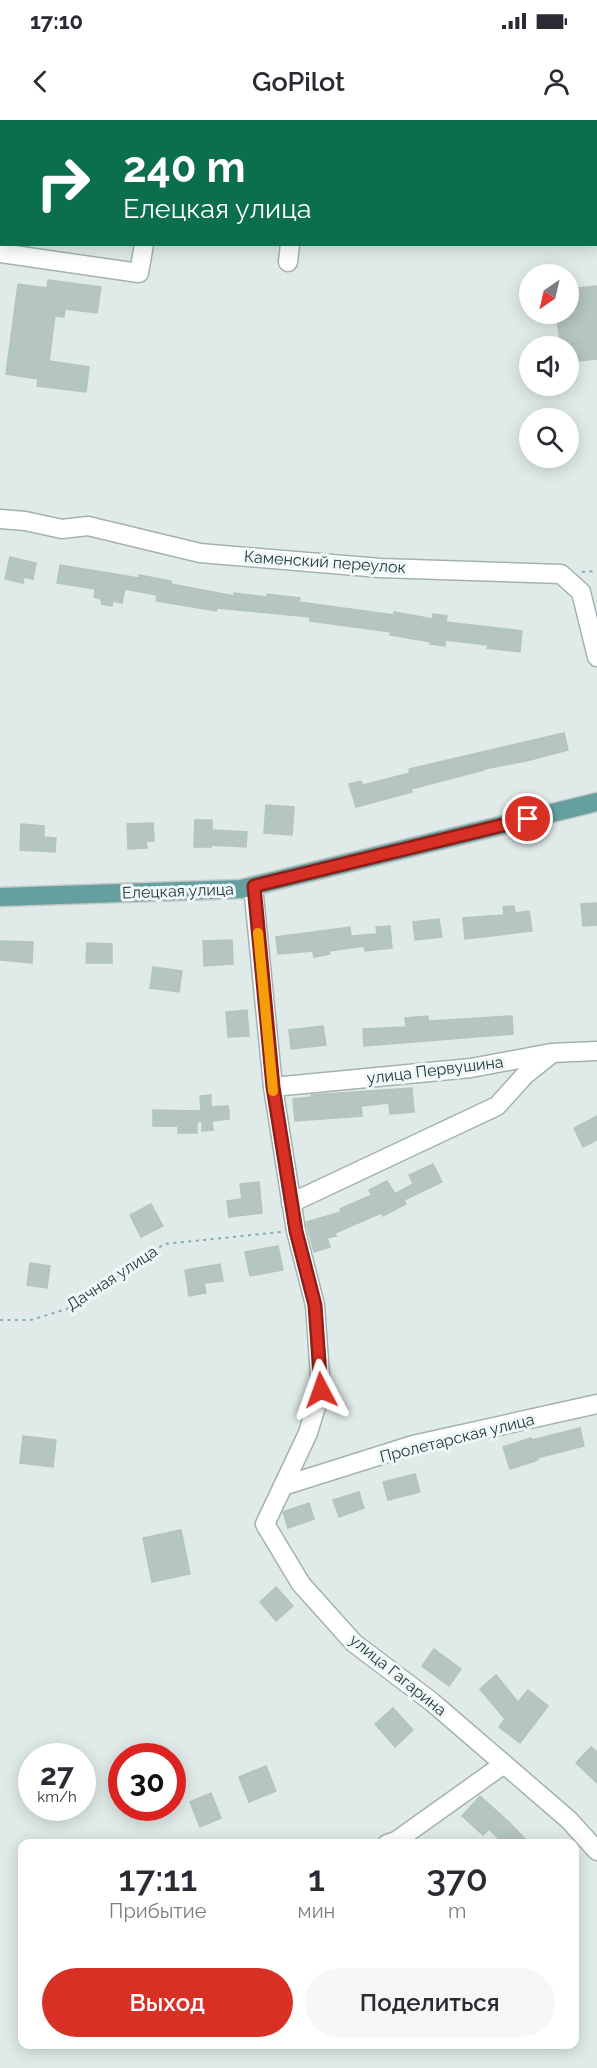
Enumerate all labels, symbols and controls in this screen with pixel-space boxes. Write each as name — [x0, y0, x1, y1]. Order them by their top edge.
text: 17:10 — [30, 8, 83, 34]
icon: back — [24, 65, 57, 98]
icon: person — [540, 65, 573, 98]
text: GoPilot — [252, 66, 345, 97]
text: 240 m — [123, 143, 246, 192]
icon: right — [24, 144, 102, 222]
text: Елецкая улица — [123, 193, 312, 224]
north arrow — [519, 264, 579, 324]
map controls — [519, 264, 579, 468]
button: sound — [519, 336, 579, 396]
button: search — [519, 408, 579, 468]
street label: Каменский переулок — [243, 547, 407, 577]
pin — [502, 793, 553, 844]
icon: arrive — [511, 802, 544, 835]
street label: Елецкая улица — [122, 880, 234, 902]
street label: улица Первушина — [366, 1052, 504, 1088]
street label: Дачная улица — [63, 1242, 161, 1314]
position arrow — [289, 1358, 353, 1422]
street label: Пролетарская улица — [378, 1410, 536, 1466]
street label: улица Гагарина — [346, 1630, 450, 1720]
speed limit sign: 30 — [108, 1743, 186, 1821]
text: 27 — [40, 1757, 74, 1792]
text: km/h — [37, 1788, 77, 1806]
text: 17:11 — [118, 1857, 197, 1899]
text: 1 — [308, 1857, 325, 1899]
text: 370 — [426, 1857, 488, 1899]
text: Прибытие — [109, 1899, 207, 1923]
text: мин — [298, 1899, 335, 1923]
text: m — [448, 1899, 466, 1923]
button: Выход — [42, 1968, 293, 2037]
button: Поделиться — [305, 1968, 555, 2037]

